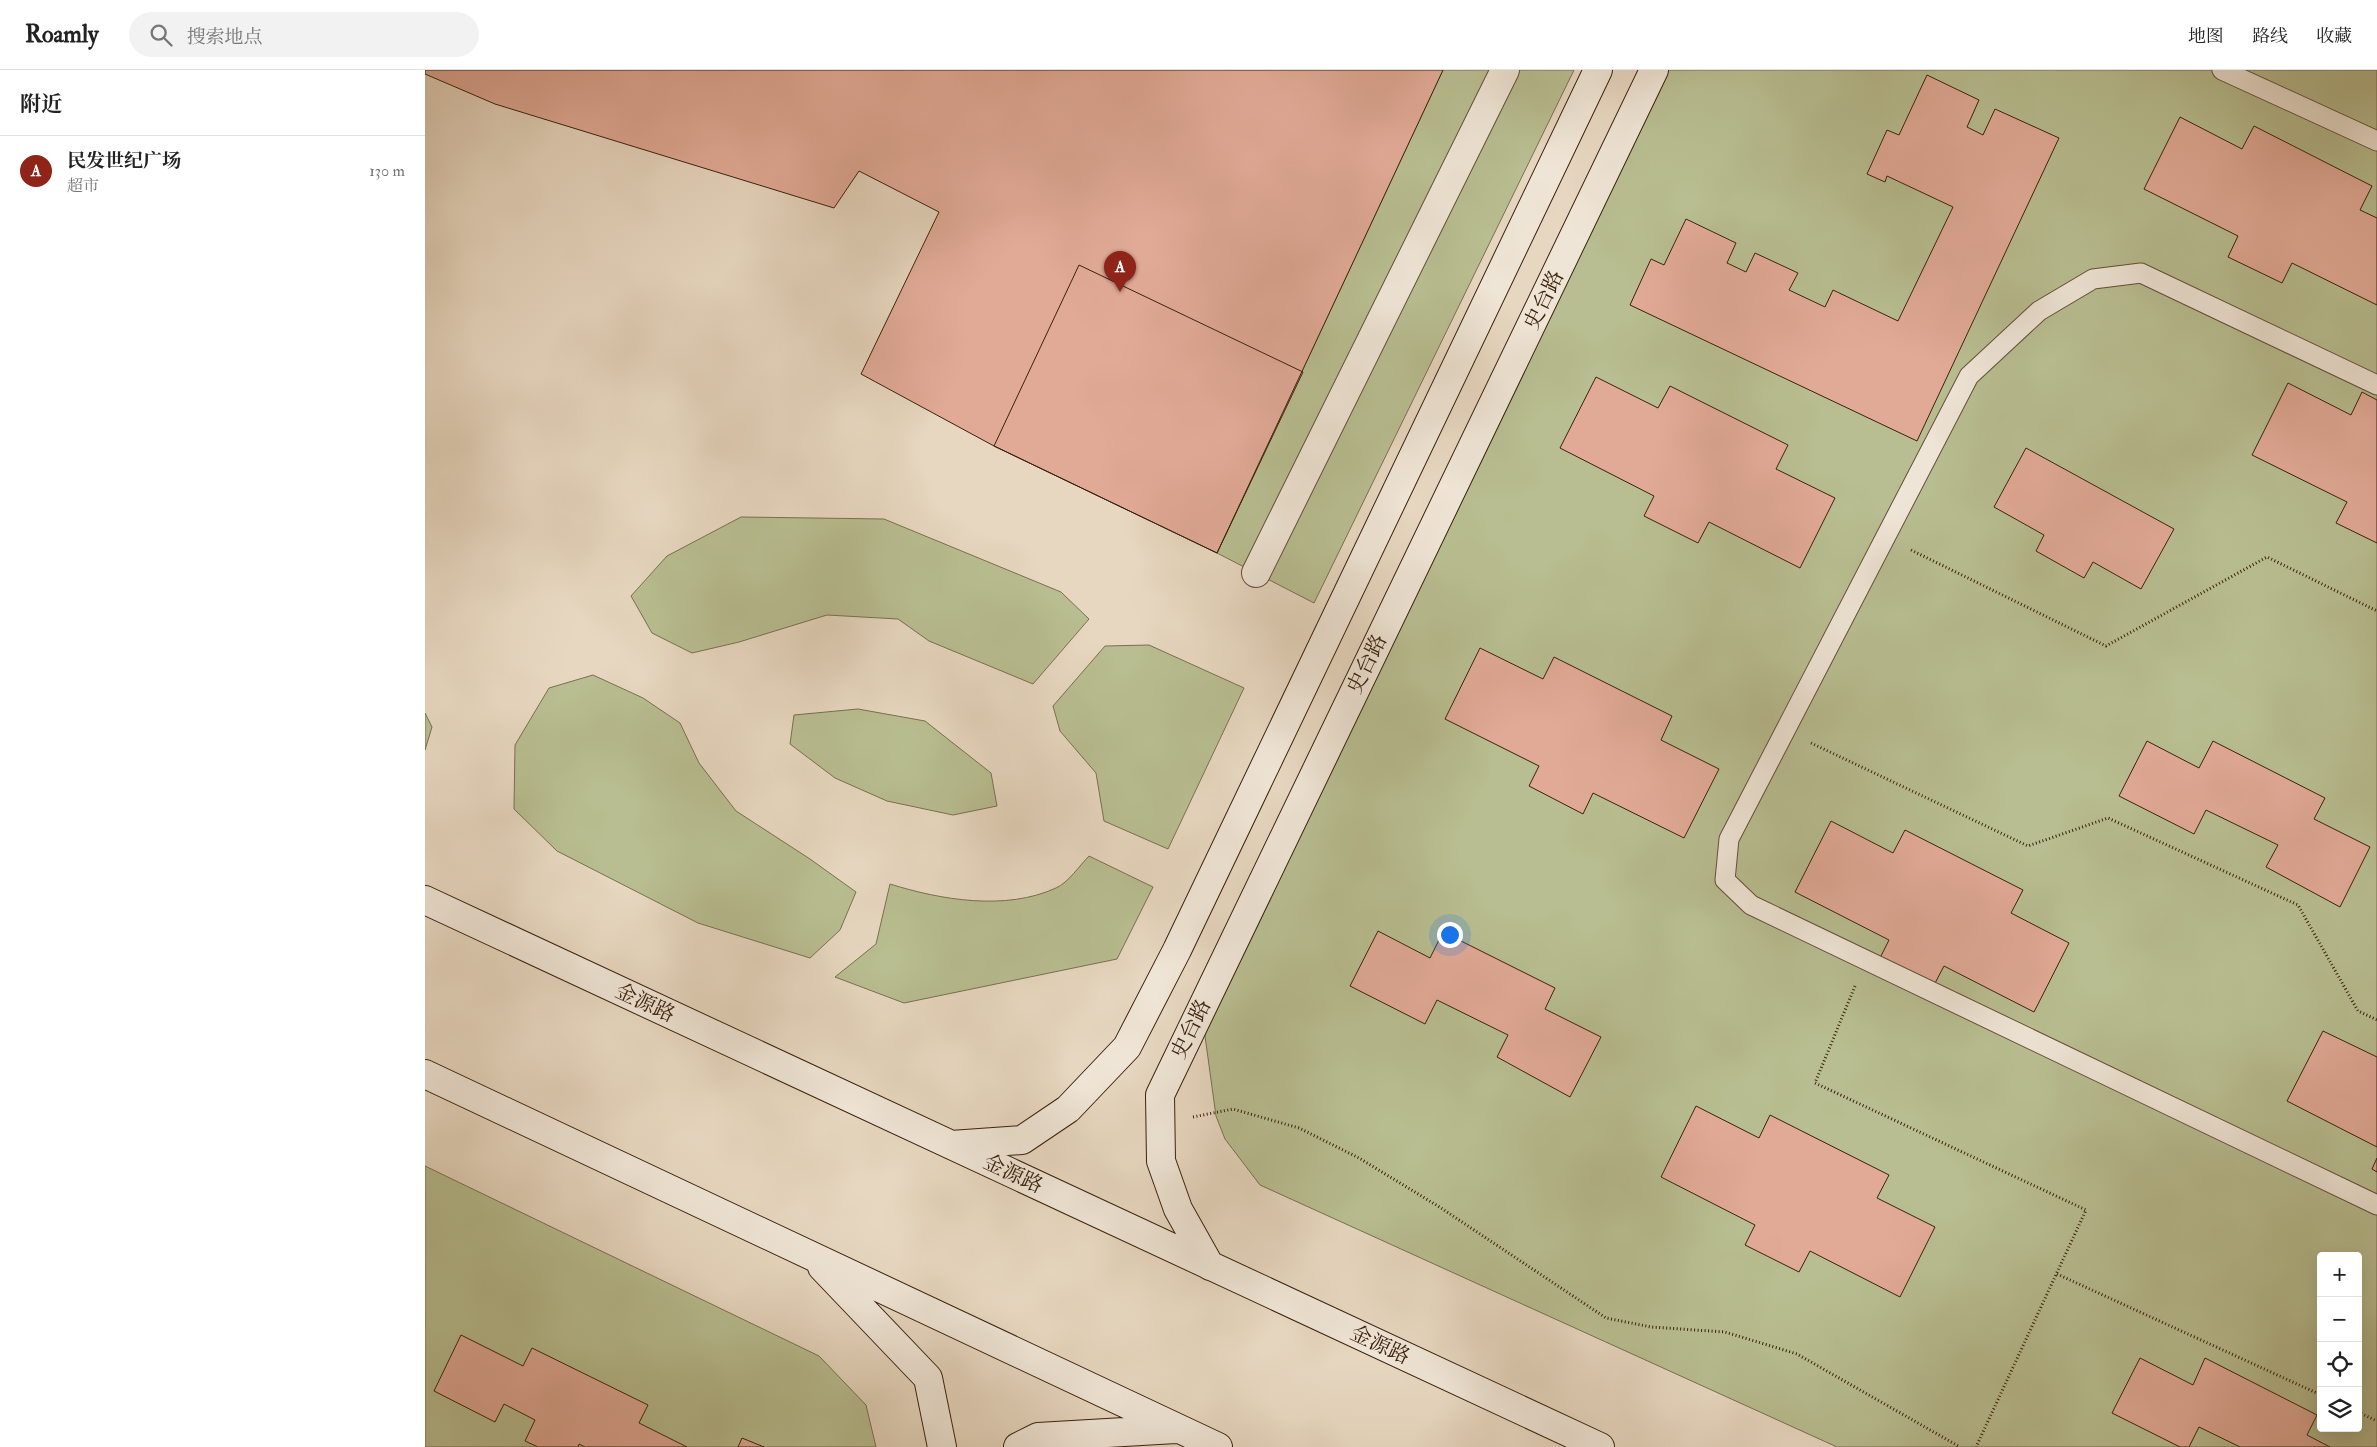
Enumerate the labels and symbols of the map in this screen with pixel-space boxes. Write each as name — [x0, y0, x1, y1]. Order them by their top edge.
pin: A — [1104, 251, 1136, 292]
street label: 史台路 — [1518, 266, 1570, 334]
street label: 史台路 — [1341, 630, 1393, 698]
your location — [1437, 922, 1463, 948]
street label: 金源路 — [611, 977, 679, 1029]
street label: 史台路 — [1165, 995, 1217, 1063]
street label: 金源路 — [979, 1148, 1047, 1200]
street label: 金源路 — [1346, 1319, 1414, 1371]

